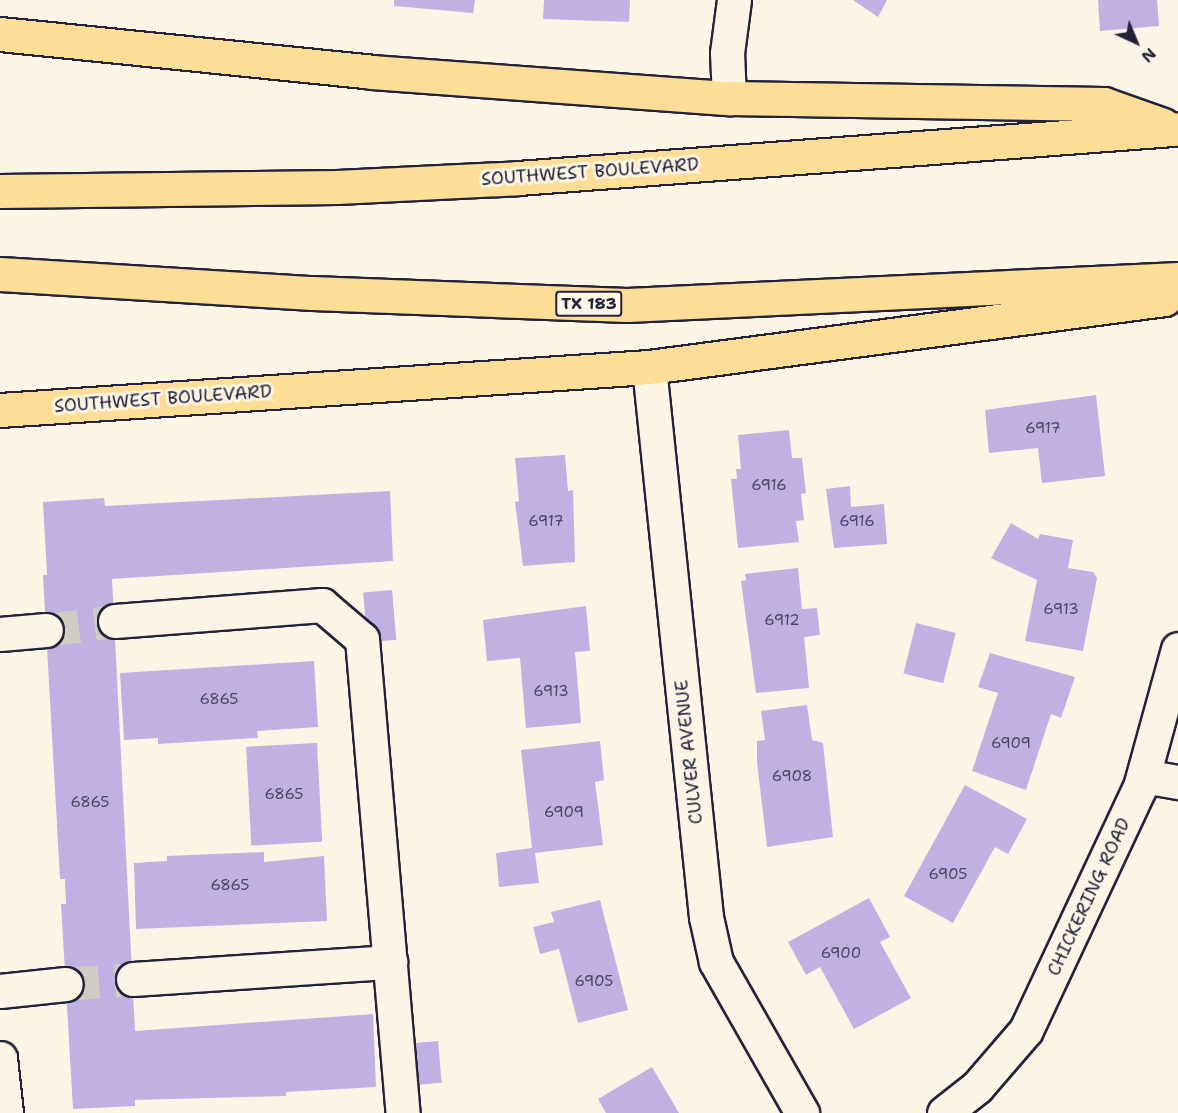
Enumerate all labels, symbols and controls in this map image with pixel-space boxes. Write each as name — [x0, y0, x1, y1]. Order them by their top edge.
north arrow — [1106, 12, 1166, 72]
text: N — [1137, 43, 1161, 67]
street label: SOUTHWEST BOULEVARD — [480, 154, 700, 190]
road number: TX 183 — [554, 291, 624, 317]
street label: SOUTHWEST BOULEVARD — [53, 381, 273, 417]
house number: 6917 — [1025, 420, 1061, 438]
house number: 6916 — [751, 477, 787, 495]
house number: 6917 — [528, 513, 564, 531]
house number: 6916 — [839, 513, 875, 531]
house number: 6913 — [1043, 601, 1079, 619]
house number: 6912 — [764, 612, 800, 630]
street label: CULVER AVENUE — [671, 679, 707, 825]
house number: 6913 — [533, 683, 569, 701]
house number: 6865 — [199, 691, 239, 709]
house number: 6909 — [991, 735, 1031, 753]
house number: 6908 — [772, 768, 812, 786]
house number: 6865 — [264, 786, 304, 804]
house number: 6865 — [70, 794, 110, 812]
house number: 6909 — [544, 804, 584, 822]
street label: CHICKERING ROAD — [1043, 815, 1135, 979]
house number: 6905 — [928, 866, 968, 884]
house number: 6865 — [210, 877, 250, 895]
house number: 6900 — [821, 945, 861, 963]
house number: 6905 — [574, 973, 614, 991]

